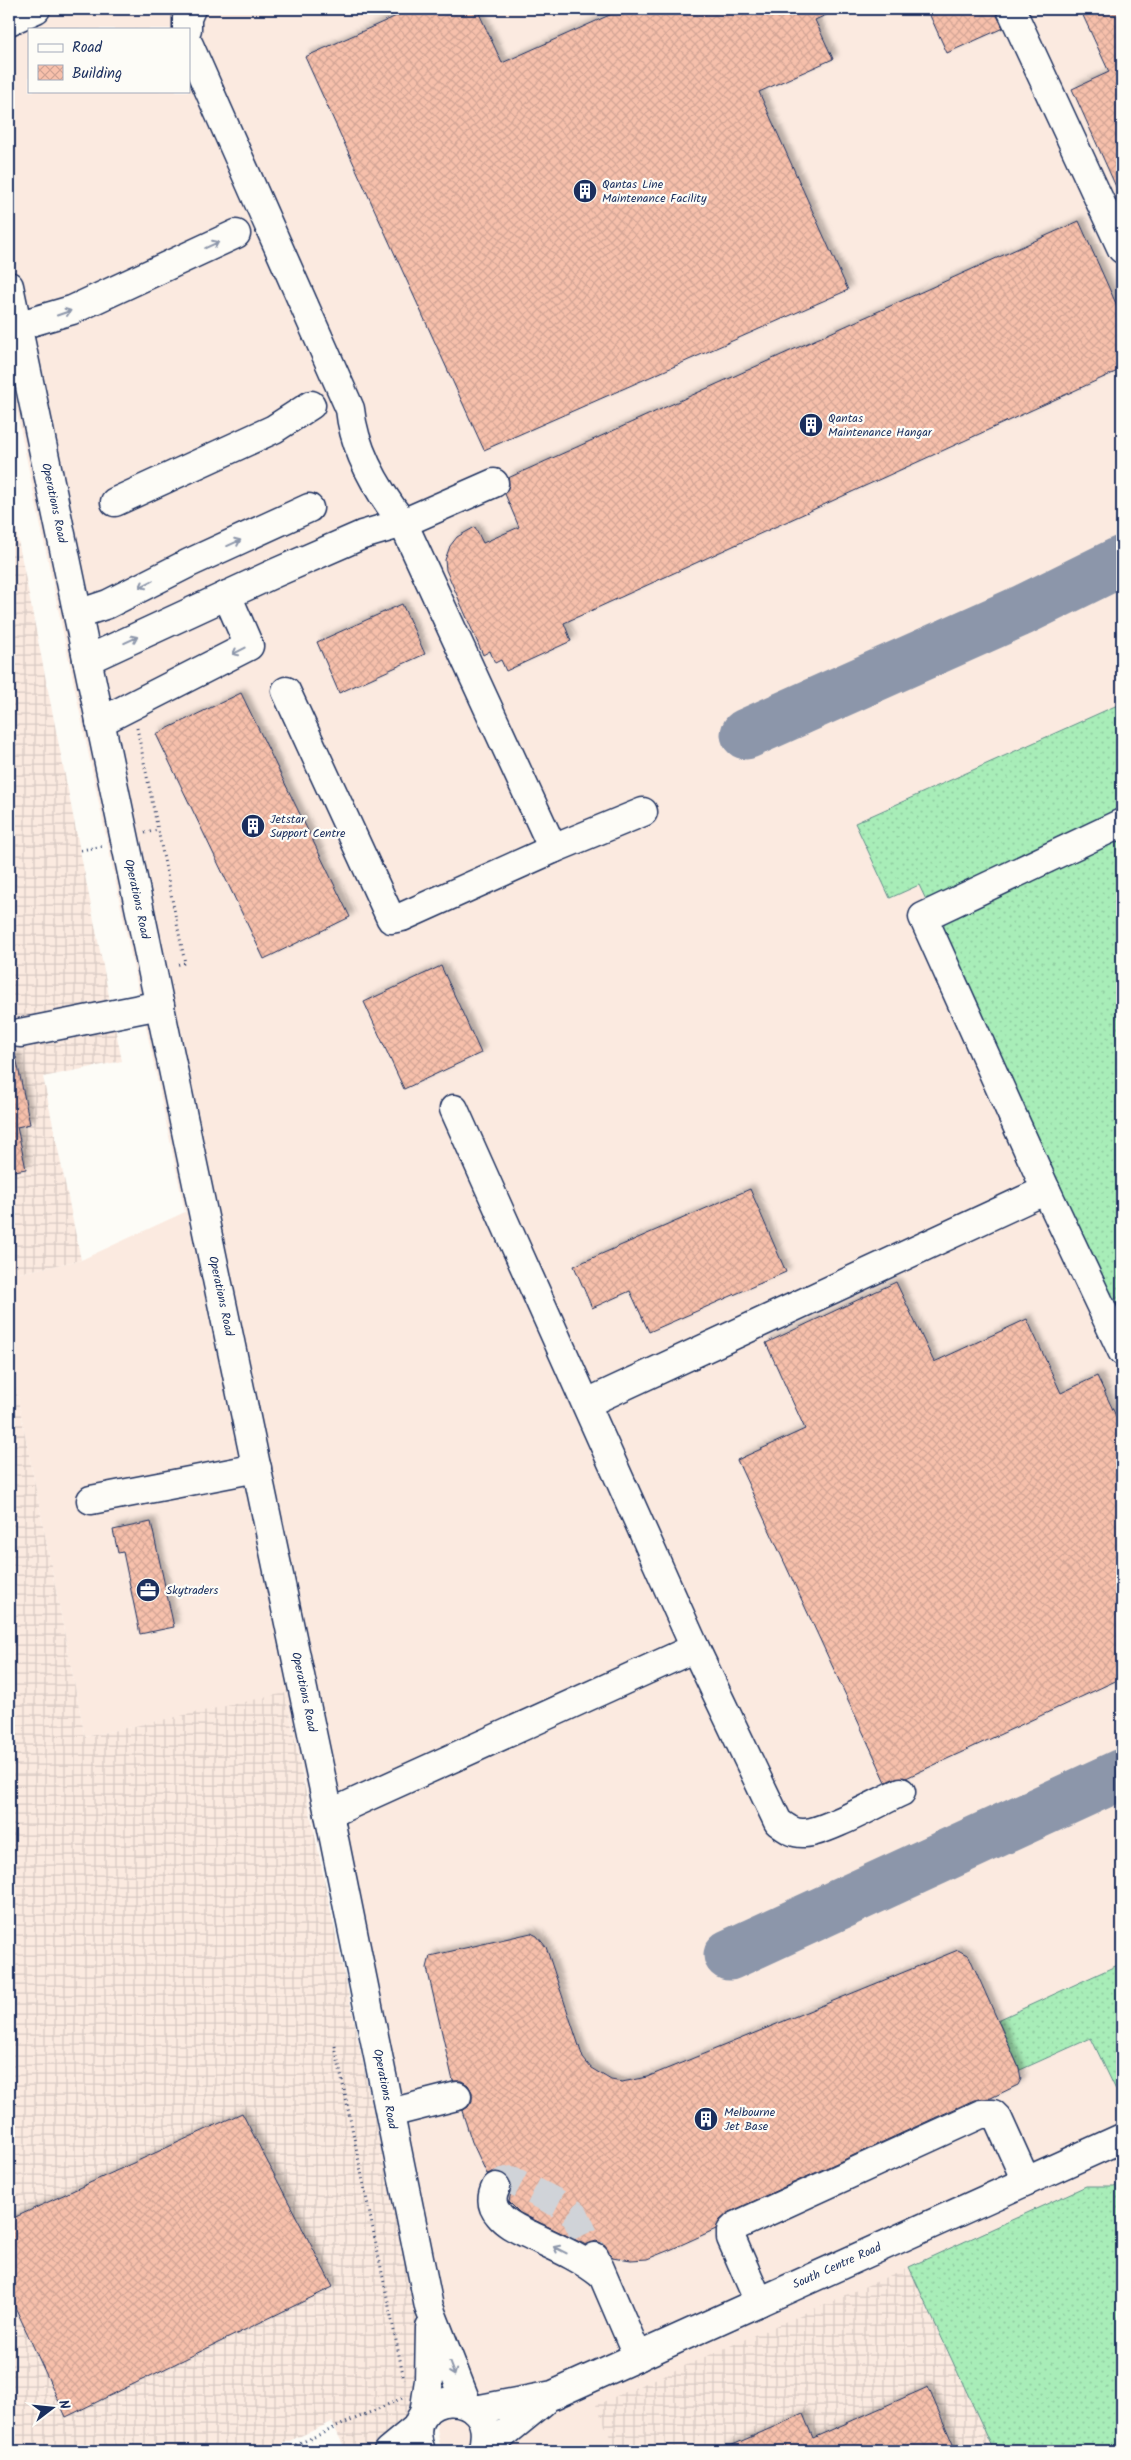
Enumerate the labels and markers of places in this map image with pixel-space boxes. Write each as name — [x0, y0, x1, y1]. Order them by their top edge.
place label: Qantas Line Maintenance Facility — [602, 175, 707, 208]
building icon: Qantas Line Maintenance Facility — [572, 178, 598, 204]
place label: Qantas Maintenance Hangar — [828, 409, 933, 442]
building icon: Qantas Maintenance Hangar — [798, 412, 824, 438]
place label: Jetstar Support Centre — [270, 810, 346, 843]
building icon: Jetstar Support Centre — [240, 813, 266, 839]
office icon: Skytraders — [135, 1577, 161, 1603]
place label: Skytraders — [166, 1581, 218, 1600]
place label: Melbourne Jet Base — [724, 2103, 776, 2136]
building icon: Melbourne Jet Base — [693, 2106, 719, 2132]

